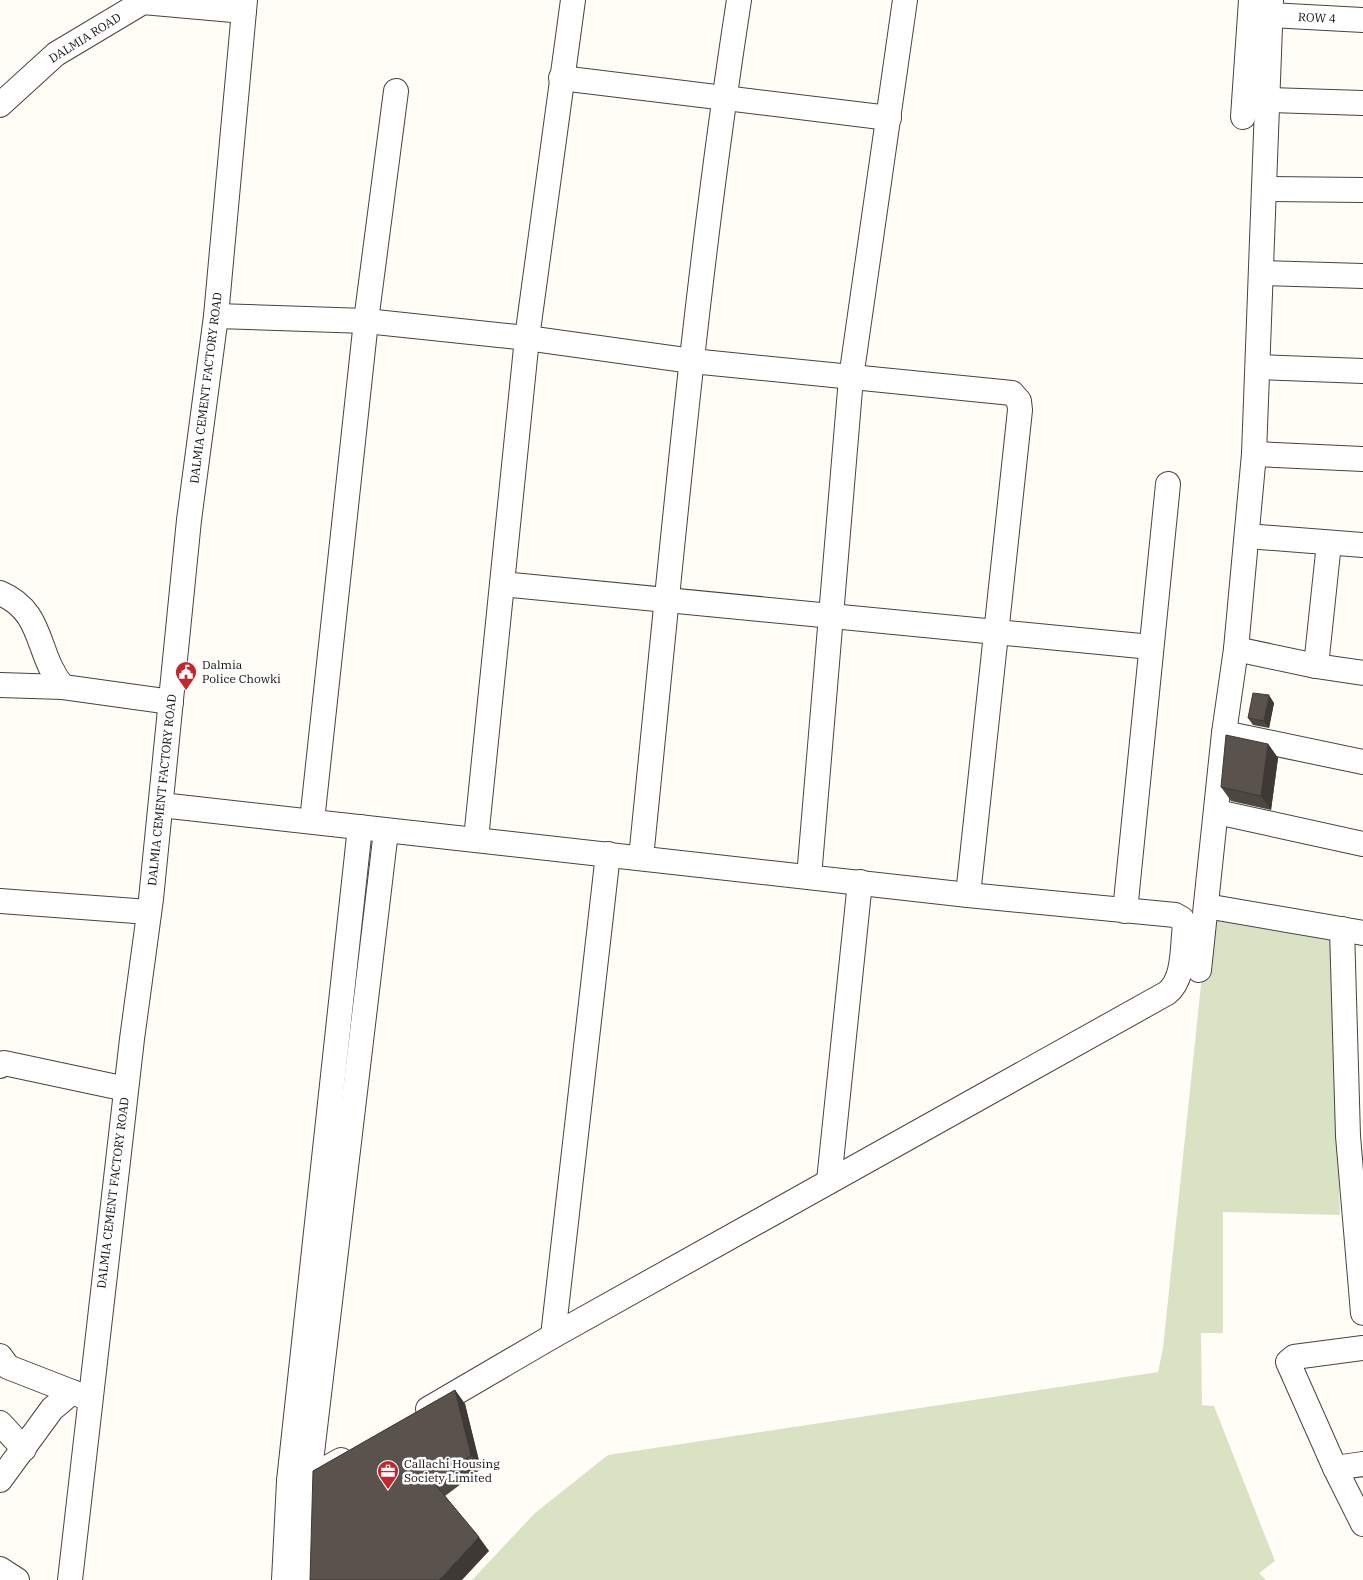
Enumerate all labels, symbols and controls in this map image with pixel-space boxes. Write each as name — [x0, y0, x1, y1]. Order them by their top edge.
street label: DALMIA ROAD — [46, 9, 124, 66]
street label: ROW 4 — [1298, 9, 1336, 26]
street label: DALMIA CEMENT FACTORY ROAD — [186, 291, 225, 484]
place label: Dalmia Police Chowki — [202, 657, 281, 686]
public building icon: Dalmia Police Chowki — [174, 660, 198, 691]
street label: DALMIA CEMENT FACTORY ROAD — [144, 693, 179, 887]
street label: DALMIA CEMENT FACTORY ROAD — [93, 1096, 132, 1289]
place label: Callachi Housing Society Limited — [404, 1456, 500, 1485]
office icon: Callachi Housing Society Limited — [376, 1459, 400, 1490]

